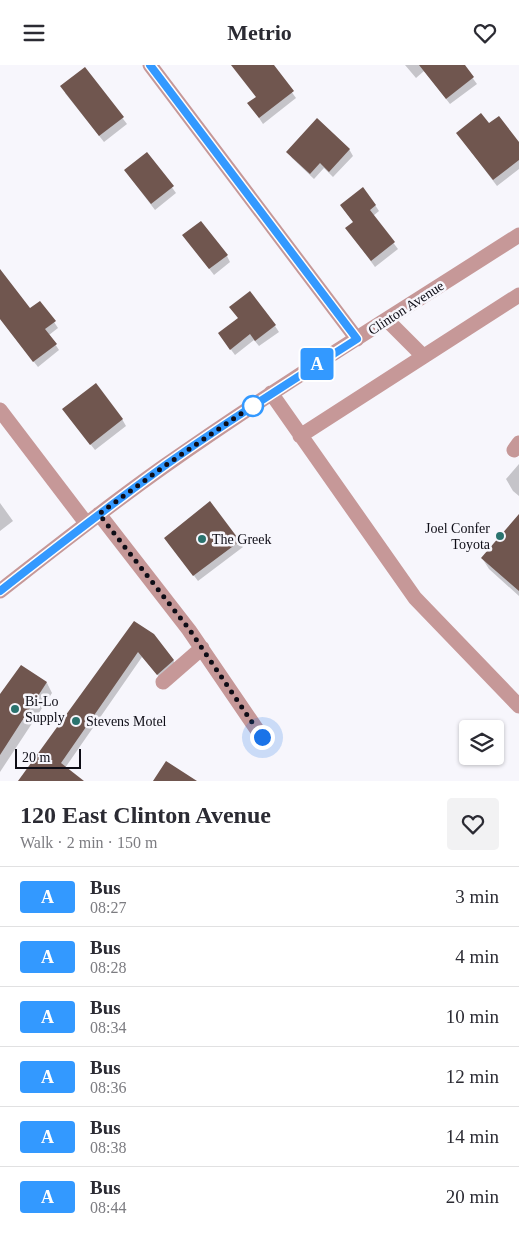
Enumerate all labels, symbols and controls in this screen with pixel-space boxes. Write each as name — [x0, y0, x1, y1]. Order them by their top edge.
icon: menu — [20, 19, 48, 47]
icon: heart — [471, 19, 499, 47]
text: Metrio — [227, 20, 292, 45]
street label: Clinton Avenue — [365, 278, 447, 338]
line badge: A — [301, 348, 333, 380]
text: A — [311, 354, 324, 374]
unlabelled marker — [242, 395, 264, 417]
place label: Joel Confer Toyota — [425, 521, 491, 552]
marker: Joel Confer Toyota — [494, 530, 506, 542]
place label: The Greek — [212, 532, 271, 547]
marker: The Greek — [196, 533, 208, 545]
place label: Bi-Lo Supply — [25, 694, 65, 725]
marker: Bi-Lo Supply — [9, 703, 21, 715]
place label: Stevens Motel — [86, 714, 167, 729]
marker: Stevens Motel — [70, 715, 82, 727]
map controls — [459, 720, 504, 765]
button: layers — [459, 720, 504, 765]
your location — [250, 725, 275, 750]
scale bar — [15, 746, 81, 769]
text: 20 m — [22, 750, 50, 765]
button: heart — [447, 798, 499, 850]
text: 120 East Clinton Avenue — [20, 802, 271, 828]
text: Walk · 2 min · 150 m — [20, 834, 157, 851]
text: Bus — [90, 877, 121, 898]
text: 3 min — [455, 886, 499, 907]
text: A — [41, 887, 54, 907]
text: 08:27 — [90, 899, 126, 916]
text: Bus — [90, 937, 121, 958]
text: 4 min — [455, 946, 499, 967]
text: A — [41, 947, 54, 967]
text: 08:28 — [90, 959, 126, 976]
text: Bus — [90, 997, 121, 1018]
text: 10 min — [446, 1006, 499, 1027]
text: A — [41, 1007, 54, 1027]
text: 08:34 — [90, 1019, 126, 1036]
text: Bus — [90, 1057, 121, 1078]
text: 12 min — [446, 1066, 499, 1087]
text: A — [41, 1067, 54, 1087]
text: 08:36 — [90, 1079, 126, 1096]
text: Bus — [90, 1117, 121, 1138]
text: 14 min — [446, 1126, 499, 1147]
text: A — [41, 1127, 54, 1147]
text: 08:38 — [90, 1139, 126, 1156]
text: Bus — [90, 1177, 121, 1198]
text: 20 min — [446, 1186, 499, 1207]
text: A — [41, 1187, 54, 1207]
text: 08:44 — [90, 1199, 126, 1216]

